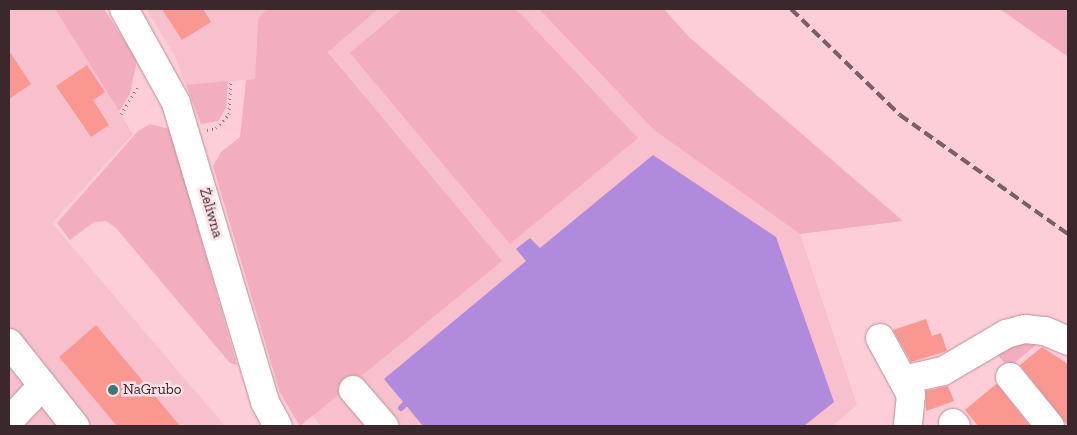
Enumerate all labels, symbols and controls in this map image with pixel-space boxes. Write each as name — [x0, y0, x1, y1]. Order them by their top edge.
street label: Żeliwna — [195, 186, 227, 240]
place label: NaGrubo — [123, 381, 182, 399]
marker: NaGrubo — [107, 384, 119, 396]

